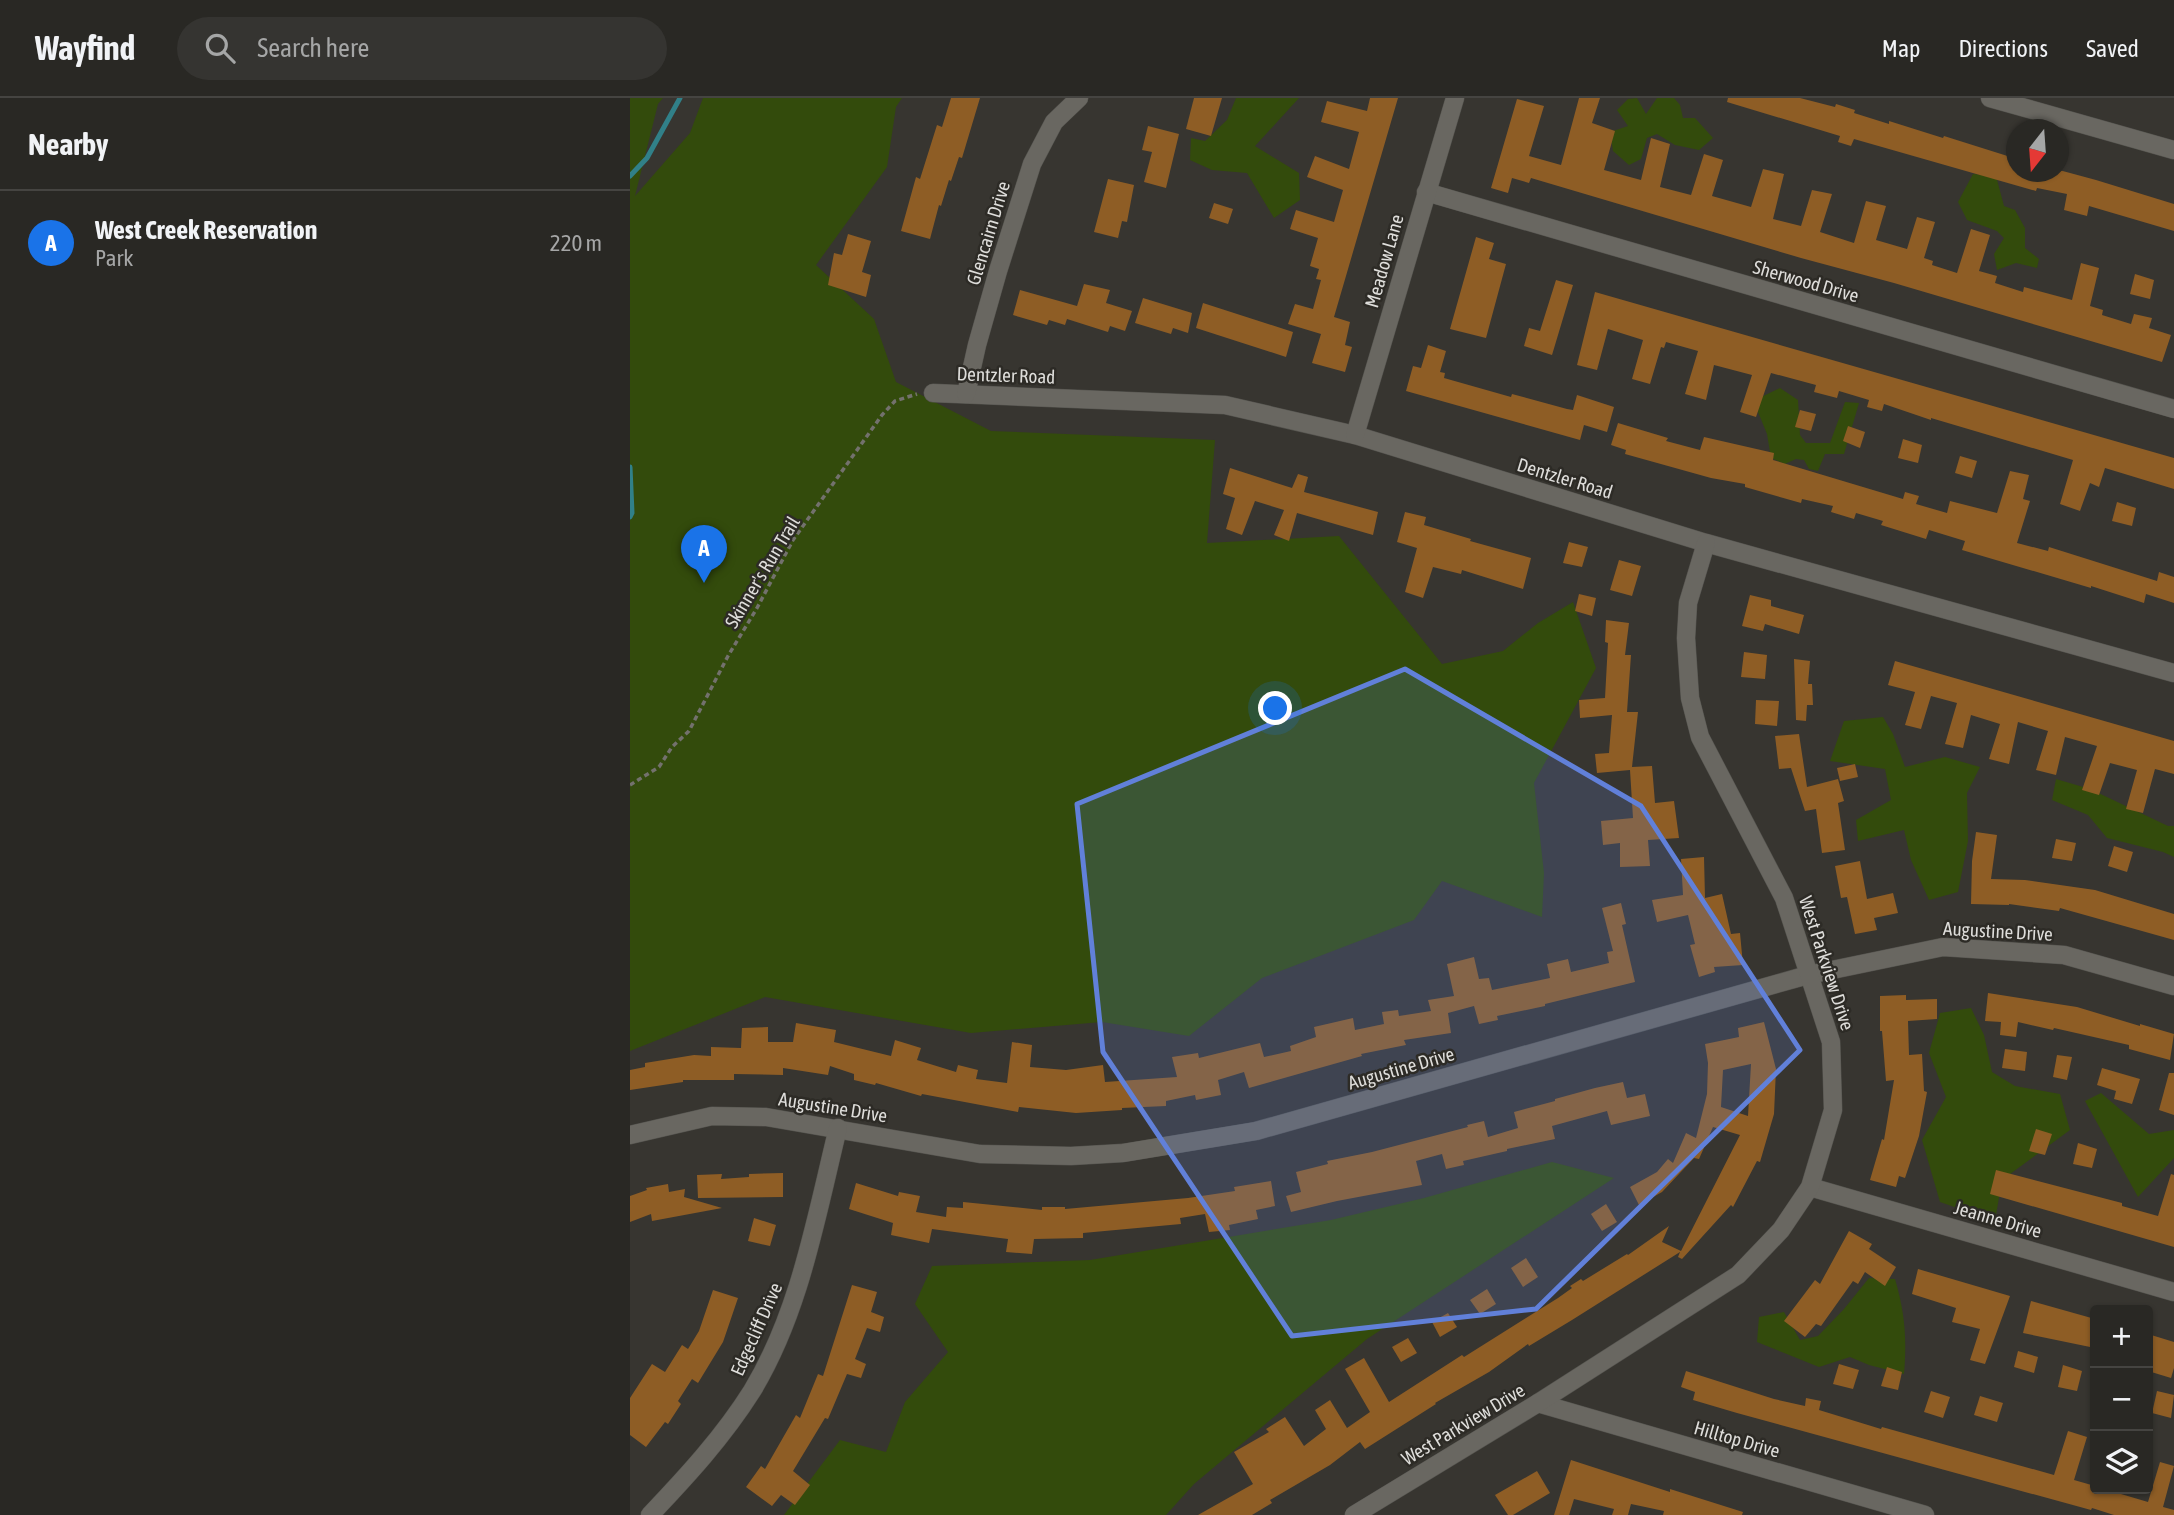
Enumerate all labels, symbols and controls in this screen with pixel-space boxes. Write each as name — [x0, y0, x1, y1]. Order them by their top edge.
search box — [177, 17, 667, 80]
text: Wayfind — [35, 29, 135, 67]
icon: search — [201, 29, 239, 67]
text: Search here — [257, 33, 369, 63]
text: Map — [1882, 35, 1920, 62]
text: Directions — [1958, 35, 2048, 62]
text: Saved — [2086, 35, 2139, 62]
north arrow — [2006, 119, 2069, 182]
text: Nearby — [28, 127, 108, 161]
street label: Glencairn Drive — [962, 178, 1014, 288]
street label: Meadow Lane — [1360, 212, 1408, 310]
text: West Creek Reservation — [95, 215, 317, 245]
text: A — [45, 230, 57, 256]
text: 220 m — [550, 230, 602, 256]
text: Park — [95, 245, 133, 271]
street label: Sherwood Drive — [1751, 255, 1861, 307]
street label: Dentzler Road — [956, 362, 1056, 388]
street label: Dentzler Road — [1515, 453, 1615, 503]
street label: Skinner's Run Trail — [720, 512, 804, 632]
pin: A — [681, 525, 727, 583]
your location — [1258, 691, 1292, 725]
street label: West Parkview Drive — [1795, 893, 1859, 1033]
street label: Augustine Drive — [1943, 917, 2053, 945]
street label: Augustine Drive — [1345, 1042, 1457, 1094]
street label: Augustine Drive — [777, 1088, 889, 1126]
street label: Jeanne Drive — [1952, 1196, 2044, 1242]
street label: Edgecliff Drive — [726, 1279, 786, 1379]
map controls — [2090, 1305, 2153, 1494]
button: + — [2090, 1305, 2153, 1368]
button: − — [2090, 1368, 2153, 1431]
street label: West Parkview Drive — [1397, 1379, 1529, 1469]
street label: Hilltop Drive — [1692, 1416, 1782, 1462]
button: layers — [2090, 1431, 2153, 1494]

